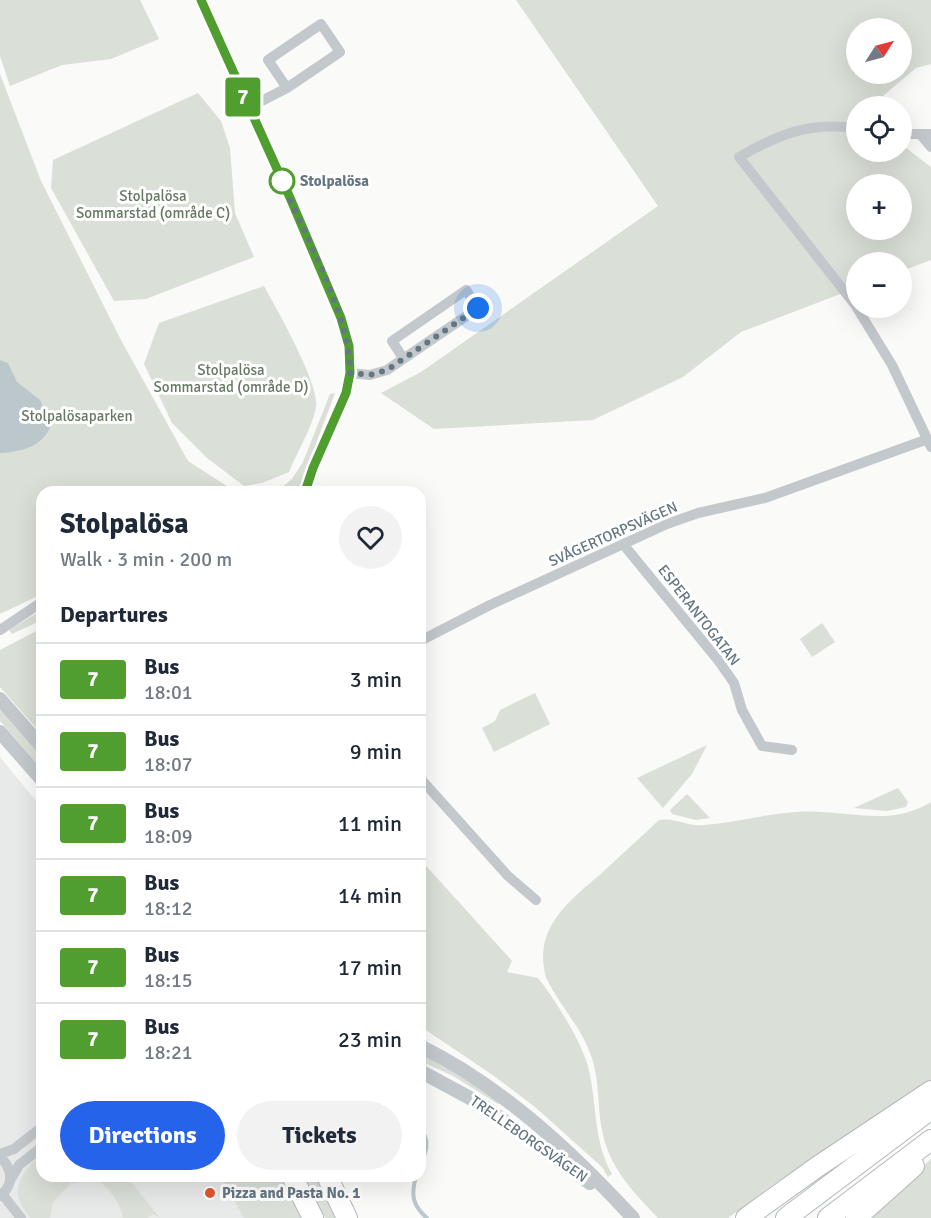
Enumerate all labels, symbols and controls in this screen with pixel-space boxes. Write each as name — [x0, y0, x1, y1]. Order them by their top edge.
north arrow — [846, 18, 912, 84]
map controls — [846, 18, 912, 318]
line badge: 7 — [224, 78, 262, 116]
text: 7 — [237, 84, 249, 110]
button: locate — [846, 96, 912, 162]
marker: Stolpalösa — [269, 168, 295, 194]
place label: Stolpalösa — [300, 172, 369, 190]
button: + — [846, 174, 912, 240]
park label: Stolpalösa Sommarstad (område C) — [76, 187, 230, 222]
button: − — [846, 252, 912, 318]
your location — [463, 293, 493, 323]
park label: Stolpalösa Sommarstad (område D) — [154, 361, 308, 396]
park label: Stolpalösaparken — [21, 407, 133, 425]
street label: SVÅGERTORPSVÄGEN — [546, 498, 680, 570]
button: heart — [339, 506, 402, 569]
text: Stolpalösa — [60, 507, 189, 541]
text: Walk · 3 min · 200 m — [60, 547, 232, 572]
street label: ESPERANTOGATAN — [654, 561, 744, 669]
text: Departures — [60, 601, 168, 628]
text: Bus — [144, 653, 179, 680]
text: 7 — [87, 666, 99, 692]
text: 3 min — [350, 666, 402, 693]
text: 18:01 — [144, 680, 193, 705]
text: Bus — [144, 725, 179, 752]
text: 7 — [87, 738, 99, 764]
text: 9 min — [350, 738, 402, 765]
text: 18:07 — [144, 752, 193, 777]
text: Bus — [144, 797, 179, 824]
text: 7 — [87, 810, 99, 836]
text: 11 min — [338, 810, 402, 837]
text: 18:09 — [144, 824, 193, 849]
text: Bus — [144, 869, 179, 896]
text: 7 — [87, 882, 99, 908]
text: 14 min — [338, 882, 402, 909]
text: 18:12 — [144, 896, 193, 921]
text: Bus — [144, 941, 179, 968]
text: 7 — [87, 954, 99, 980]
text: 17 min — [338, 954, 402, 981]
text: 18:15 — [144, 968, 193, 993]
text: Bus — [144, 1013, 179, 1040]
text: 7 — [87, 1026, 99, 1052]
text: 23 min — [338, 1026, 402, 1053]
text: 18:21 — [144, 1040, 193, 1065]
street label: TRELLEBORGSVÄGEN — [467, 1092, 591, 1186]
button: Directions — [60, 1101, 225, 1170]
button: Tickets — [237, 1101, 402, 1170]
place label: Pizza and Pasta No. 1 — [222, 1184, 360, 1202]
marker: Pizza and Pasta No. 1 — [203, 1186, 217, 1200]

